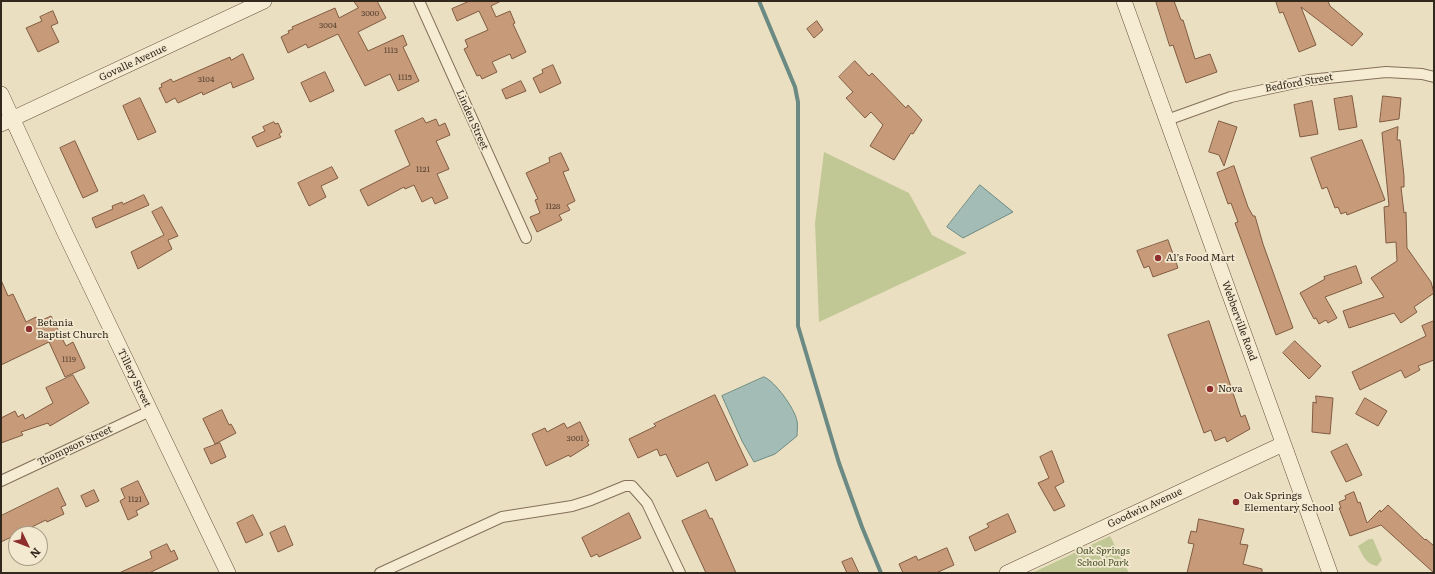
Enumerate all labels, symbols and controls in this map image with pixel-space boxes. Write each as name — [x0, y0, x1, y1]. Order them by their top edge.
house number: 3000 — [361, 9, 379, 19]
house number: 3004 — [319, 21, 337, 31]
street label: Govalle Avenue — [97, 42, 169, 84]
house number: 1113 — [384, 46, 398, 56]
street label: Bedford Street — [1264, 71, 1334, 95]
house number: 1115 — [398, 73, 412, 83]
house number: 3104 — [198, 75, 214, 85]
street label: Linden Street — [453, 88, 491, 152]
house number: 1121 — [416, 165, 430, 175]
house number: 1128 — [546, 202, 560, 212]
place label: Al’s Food Mart — [1166, 252, 1235, 264]
marker: Al’s Food Mart — [1153, 253, 1163, 263]
street label: Webberville Road — [1219, 280, 1259, 362]
place label: Betania Baptist Church — [37, 317, 109, 340]
marker: Betania Baptist Church — [24, 324, 34, 334]
street label: Tillery Street — [115, 347, 153, 409]
house number: 1119 — [62, 355, 76, 365]
place label: Nova — [1218, 383, 1243, 395]
marker: Nova — [1205, 384, 1215, 394]
street label: Thompson Street — [36, 423, 114, 469]
house number: 3001 — [567, 434, 583, 444]
street label: Goodwin Avenue — [1106, 485, 1184, 531]
place label: Oak Springs Elementary School — [1244, 490, 1334, 514]
house number: 1121 — [128, 495, 142, 505]
marker: Oak Springs Elementary School — [1231, 497, 1241, 507]
north arrow — [8, 526, 48, 566]
text: N — [27, 545, 45, 562]
park label: Oak Springs School Park — [1076, 545, 1130, 568]

